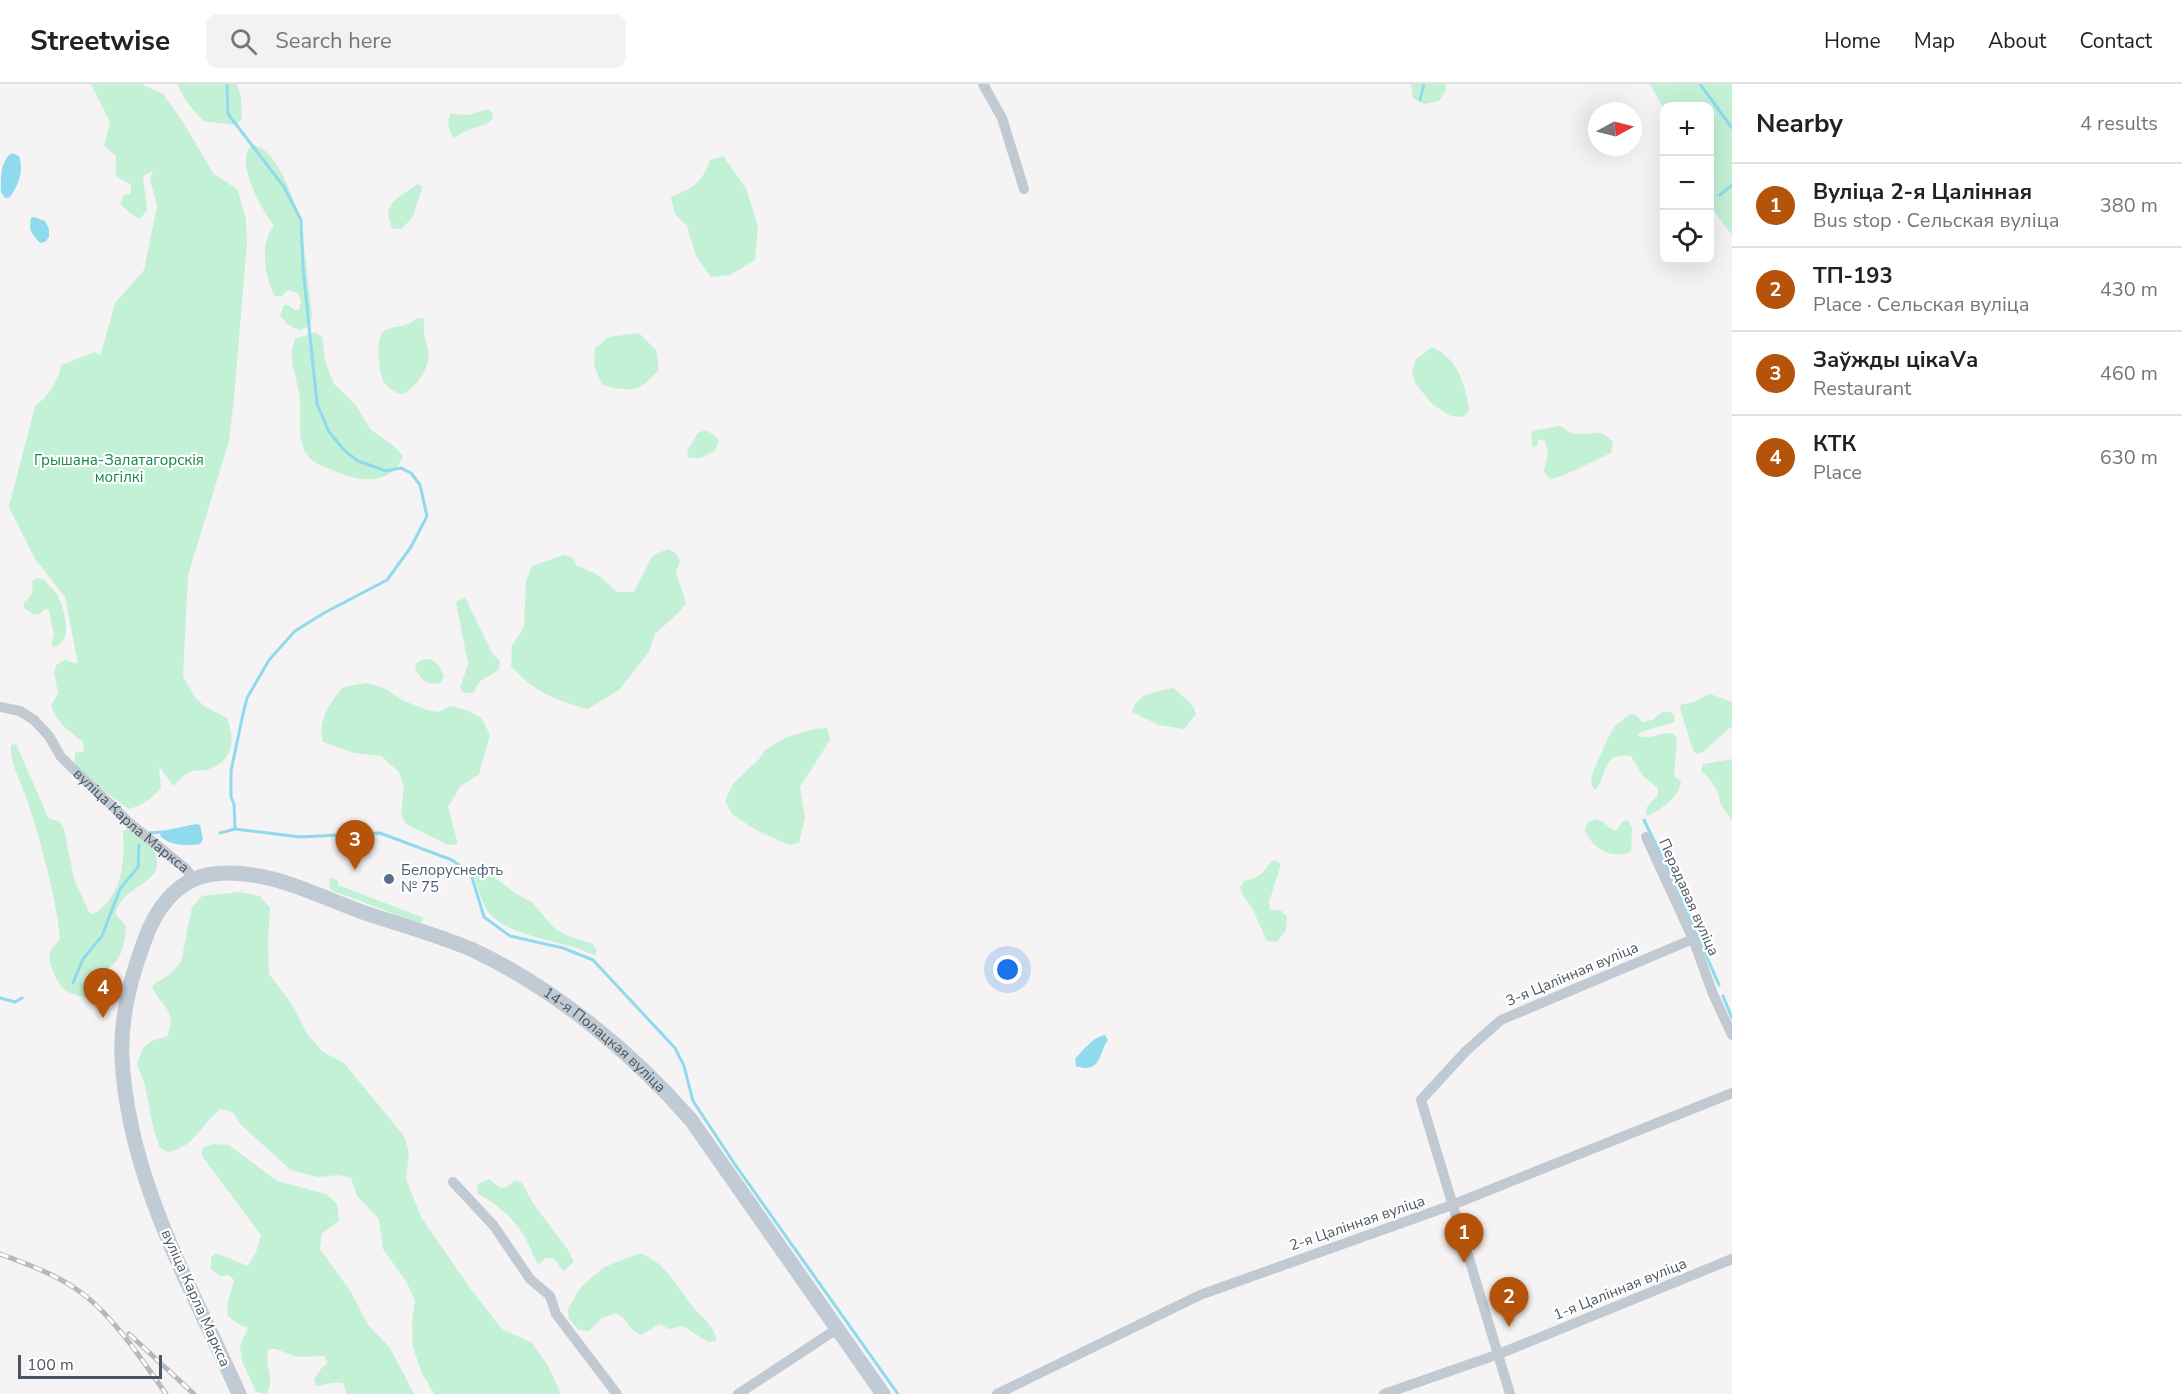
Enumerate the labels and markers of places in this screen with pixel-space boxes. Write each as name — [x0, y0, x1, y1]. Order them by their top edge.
pin: 3 — [336, 820, 374, 870]
place label: Белоруснефть № 75 — [401, 860, 503, 897]
marker: Белоруснефть № 75 — [382, 872, 396, 886]
pin: 4 — [84, 968, 122, 1018]
pin: 1 — [1444, 1214, 1484, 1263]
pin: 2 — [1490, 1278, 1528, 1327]

